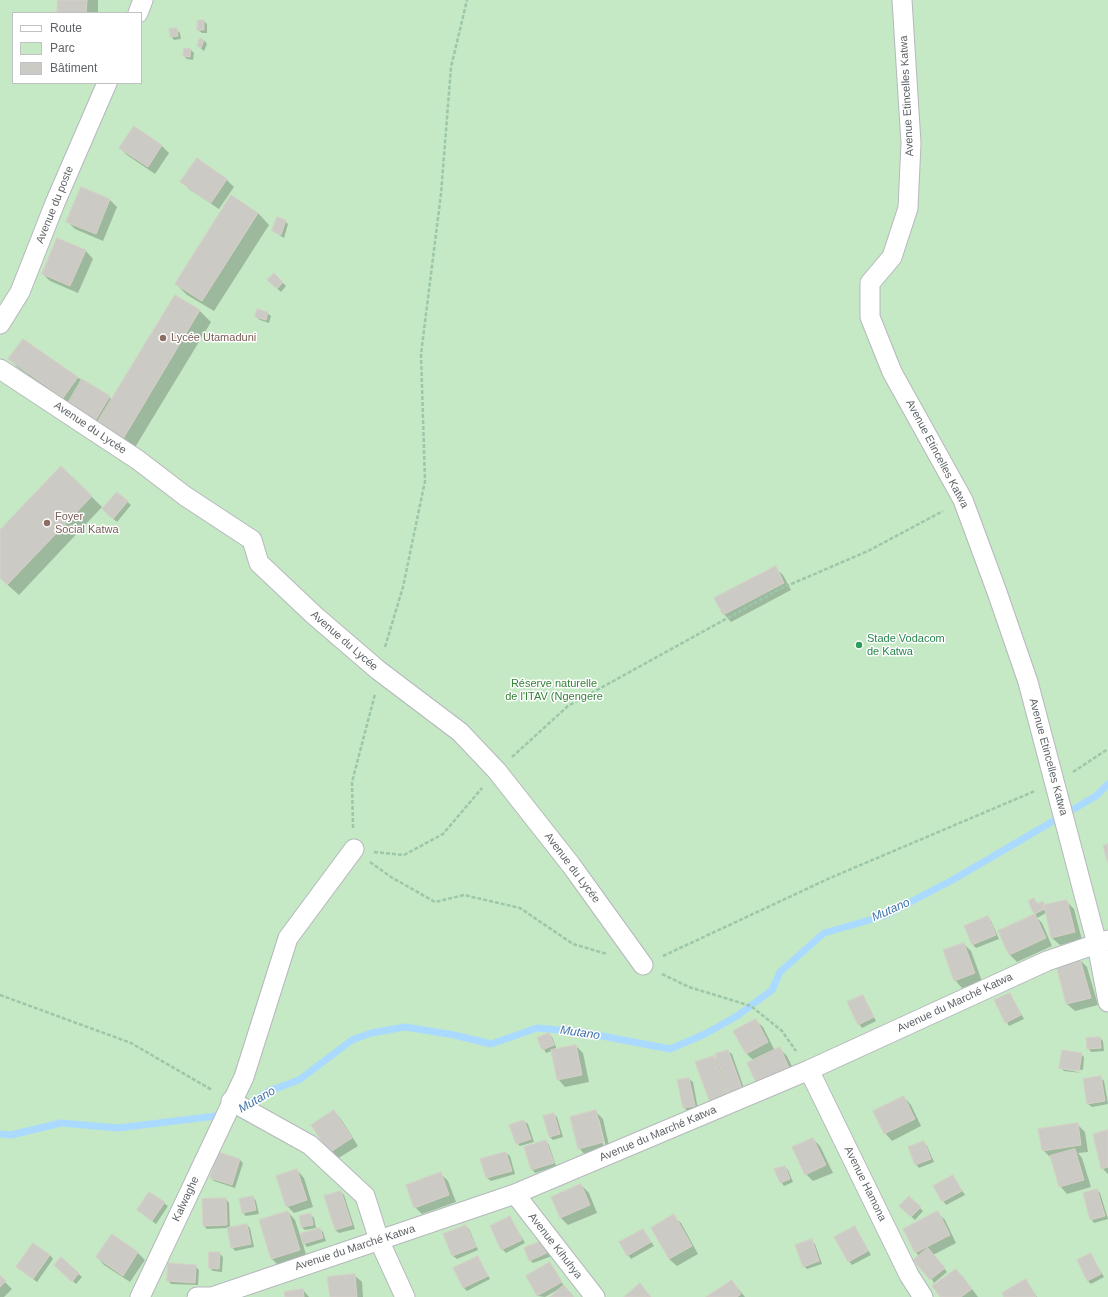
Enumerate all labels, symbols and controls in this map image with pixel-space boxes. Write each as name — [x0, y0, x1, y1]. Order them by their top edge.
legend — [12, 12, 142, 84]
text: Route — [50, 21, 82, 35]
street label: Avenue Etincelles Katwa — [897, 35, 917, 157]
text: Parc — [50, 41, 75, 55]
text: Bâtiment — [50, 61, 97, 75]
street label: Avenue du poste — [33, 164, 77, 246]
place label: Lycée Utamaduni — [171, 331, 256, 345]
marker: Lycée Utamaduni — [158, 333, 168, 343]
street label: Avenue Etincelles Katwa — [903, 398, 971, 510]
street label: Avenue du Lycée — [51, 399, 129, 457]
place label: Foyer Social Katwa — [55, 510, 119, 536]
marker: Foyer Social Katwa — [42, 518, 52, 528]
street label: Avenue du Lycée — [308, 608, 380, 674]
place label: Stade Vodacom de Katwa — [867, 632, 945, 658]
marker: Stade Vodacom de Katwa — [854, 640, 864, 650]
park label: Réserve naturelle de l'ITAV (Ngengere — [505, 677, 603, 703]
street label: Avenue Etincelles Katwa — [1026, 697, 1070, 817]
street label: Avenue du Lycée — [541, 830, 603, 906]
water label: Mutano — [870, 895, 912, 925]
street label: Avenue du Marché Katwa — [895, 970, 1015, 1036]
water label: Mutano — [559, 1023, 601, 1043]
water label: Mutano — [236, 1084, 278, 1116]
street label: Avenue du Marché Katwa — [598, 1103, 718, 1165]
street label: Avenue Hamona — [841, 1144, 889, 1224]
street label: Kalwaghe — [170, 1174, 202, 1224]
street label: Avenue Kihuhya — [525, 1210, 585, 1282]
street label: Avenue du Marché Katwa — [293, 1222, 417, 1274]

